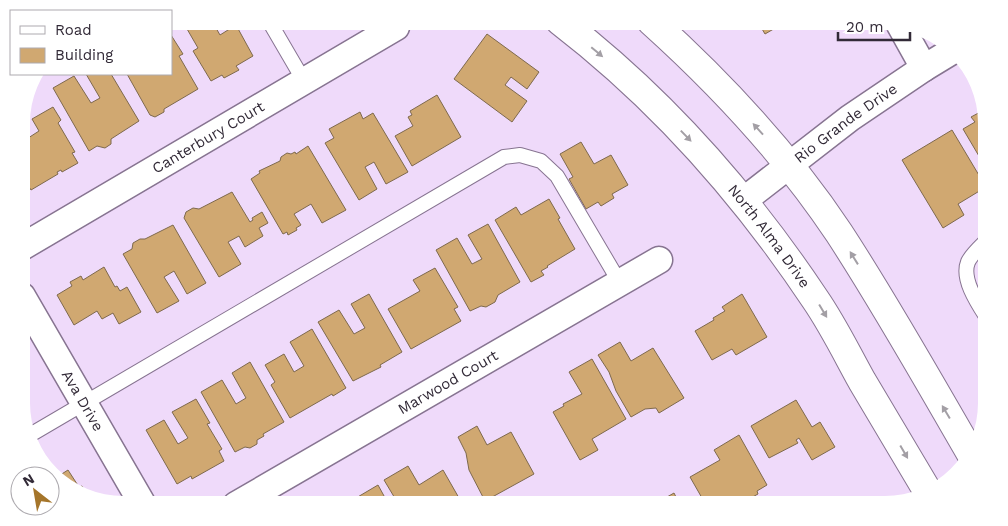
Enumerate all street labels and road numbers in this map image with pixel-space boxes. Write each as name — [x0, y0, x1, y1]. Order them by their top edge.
street label: Rio Grande Drive — [791, 80, 901, 167]
street label: Canterbury Court — [149, 97, 268, 177]
street label: North Alma Drive — [724, 181, 814, 291]
street label: Marwood Court — [395, 346, 502, 418]
street label: Ava Drive — [58, 367, 107, 434]

